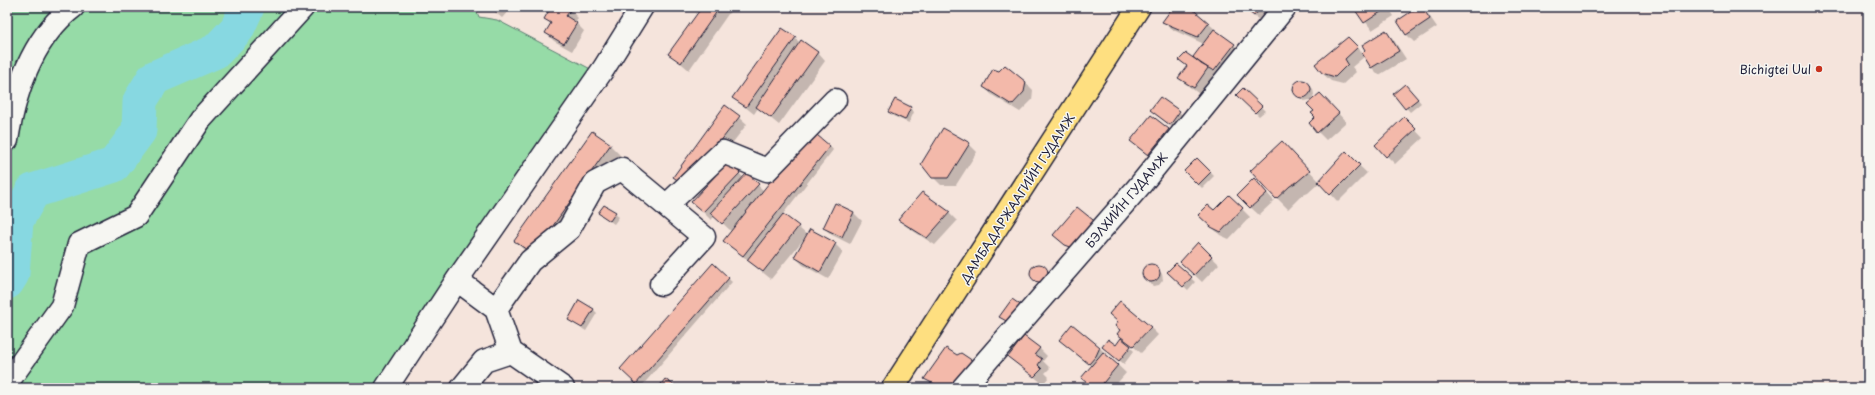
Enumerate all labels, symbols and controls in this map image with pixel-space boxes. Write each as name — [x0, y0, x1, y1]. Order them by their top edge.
place label: Bichigtei Uul — [1740, 60, 1811, 78]
marker: Bichigtei Uul — [1814, 64, 1824, 74]
street label: ДАМБАДАРЖААГИЙН ГУДАМЖ — [955, 110, 1079, 287]
street label: БЭЛХИЙН ГУДАМЖ — [1081, 149, 1171, 251]

